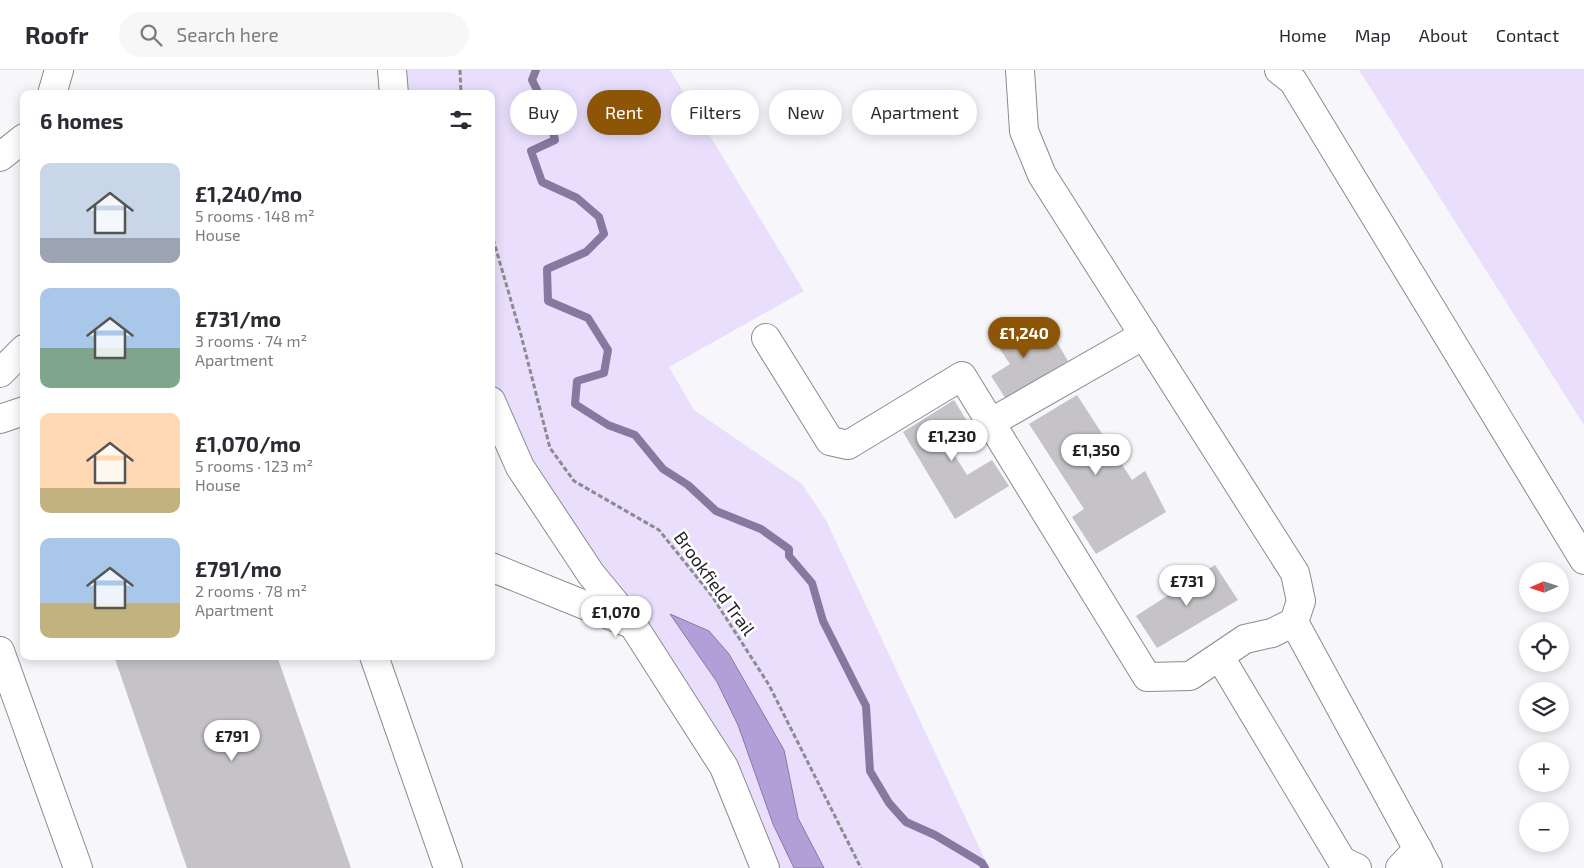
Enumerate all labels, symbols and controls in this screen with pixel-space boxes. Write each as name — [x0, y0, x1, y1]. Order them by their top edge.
search box — [119, 12, 469, 57]
text: Roofr — [25, 20, 89, 49]
icon: search — [137, 21, 165, 49]
text: Search here — [177, 23, 279, 46]
text: Home — [1279, 24, 1327, 46]
text: Map — [1355, 24, 1391, 46]
text: About — [1419, 24, 1468, 46]
text: Contact — [1496, 24, 1559, 46]
chip: Buy — [510, 90, 577, 135]
chip: Rent — [587, 90, 661, 135]
chip: Filters — [671, 90, 759, 135]
chip: New — [769, 90, 842, 135]
chip: Apartment — [852, 90, 977, 135]
icon: filters — [447, 106, 475, 134]
text: 6 homes — [40, 108, 123, 133]
text: £1,240/mo — [195, 181, 302, 206]
icon: home — [80, 183, 140, 243]
text: 5 rooms · 148 m² — [195, 206, 315, 225]
text: House — [195, 225, 241, 244]
text: £731/mo — [195, 306, 281, 331]
icon: home — [80, 308, 140, 368]
pin: £1,240 — [983, 316, 1065, 359]
text: £1,240 — [999, 323, 1049, 342]
text: 3 rooms · 74 m² — [195, 331, 307, 350]
text: Apartment — [195, 350, 274, 369]
pin: £1,230 — [911, 420, 993, 462]
text: £1,230 — [928, 426, 976, 445]
text: £1,070/mo — [195, 431, 301, 456]
icon: home — [80, 433, 140, 493]
pin: £1,350 — [1055, 434, 1137, 476]
text: £1,350 — [1072, 440, 1120, 459]
text: 5 rooms · 123 m² — [195, 456, 313, 475]
text: House — [195, 475, 241, 494]
street label: Brookfield Trail — [670, 527, 761, 640]
text: £791/mo — [195, 556, 282, 581]
icon: home — [80, 558, 140, 618]
north arrow — [1519, 562, 1569, 612]
map controls — [1519, 562, 1569, 852]
pin: £731 — [1157, 564, 1217, 607]
text: £731 — [1170, 571, 1204, 590]
text: 2 rooms · 78 m² — [195, 581, 307, 600]
pin: £1,070 — [575, 596, 657, 638]
text: Apartment — [195, 600, 274, 619]
text: £1,070 — [592, 602, 640, 621]
button: locate — [1519, 622, 1569, 672]
button: layers — [1519, 682, 1569, 732]
pin: £791 — [202, 720, 262, 762]
text: £791 — [215, 726, 249, 745]
button: + — [1519, 742, 1569, 792]
button: − — [1519, 802, 1569, 852]

